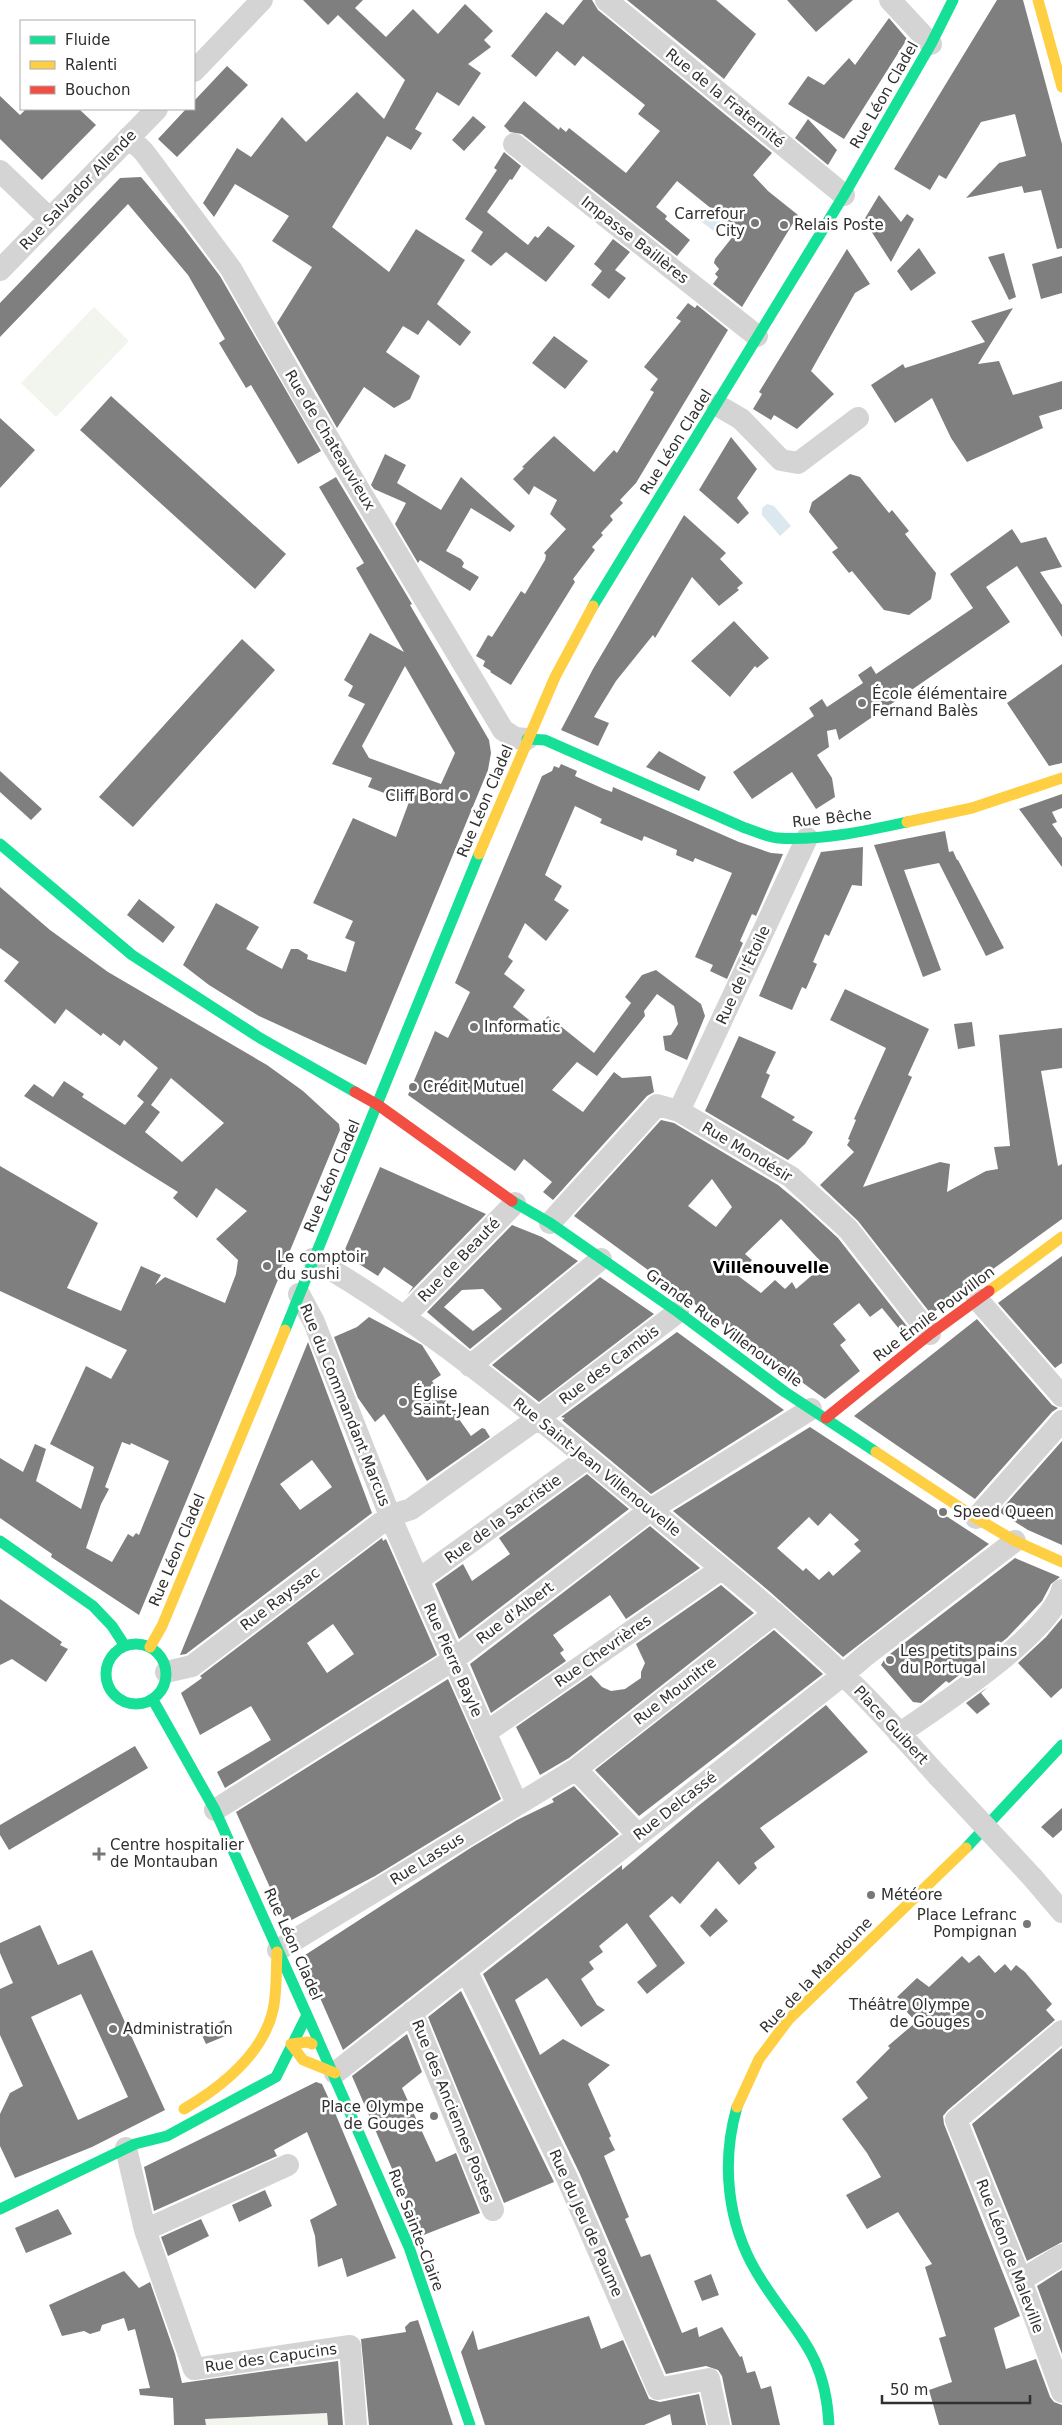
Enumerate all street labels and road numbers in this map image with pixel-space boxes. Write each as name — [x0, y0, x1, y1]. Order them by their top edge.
street label: Rue Léon Cladel — [846, 38, 922, 152]
street label: Rue de la Fraternité — [662, 45, 788, 151]
street label: Rue Salvador Allende — [16, 126, 140, 254]
street label: Impasse Baillères — [578, 192, 692, 288]
street label: Rue de Chateauvieux — [281, 367, 379, 513]
street label: Rue Léon Cladel — [636, 386, 716, 498]
street label: Rue Léon Cladel — [453, 742, 517, 860]
street label: Rue Bêche — [791, 805, 873, 831]
street label: Rue de l'Étoile — [711, 922, 774, 1027]
street label: Rue Léon Cladel — [300, 1117, 364, 1235]
street label: Rue Mondésir — [699, 1118, 796, 1186]
street label: Rue de Beauté — [414, 1214, 504, 1306]
street label: Rue Émile Pouvillon — [869, 1262, 998, 1365]
street label: Grande Rue Villenouvelle — [642, 1265, 806, 1391]
street label: Rue du Commandant Marcus — [296, 1301, 394, 1509]
street label: Rue des Cambis — [556, 1321, 663, 1408]
street label: Rue Saint-Jean Villenouvelle — [510, 1394, 684, 1540]
street label: Rue de la Sacristie — [441, 1471, 565, 1567]
street label: Rue Léon Cladel — [145, 1491, 209, 1609]
street label: Rue Rayssac — [237, 1563, 323, 1635]
street label: Rue d'Albert — [473, 1578, 557, 1648]
street label: Rue Pierre Bayle — [420, 1600, 486, 1720]
street label: Rue Chevrières — [551, 1611, 655, 1691]
street label: Rue Mounitre — [630, 1653, 720, 1729]
street label: Place Guibert — [850, 1682, 932, 1768]
street label: Rue Delcassé — [630, 1768, 720, 1844]
street label: Rue Lassus — [387, 1829, 467, 1889]
street label: Rue Léon Cladel — [260, 1885, 326, 2003]
street label: Rue de la Mandoune — [756, 1914, 876, 2036]
street label: Rue des Anciennes Postes — [408, 2017, 498, 2205]
street label: Rue du Jeu de Paume — [545, 2147, 627, 2299]
street label: Rue Sainte-Claire — [384, 2166, 448, 2294]
street label: Rue Léon de Maleville — [972, 2176, 1048, 2336]
street label: Rue des Capucins — [204, 2340, 338, 2376]

